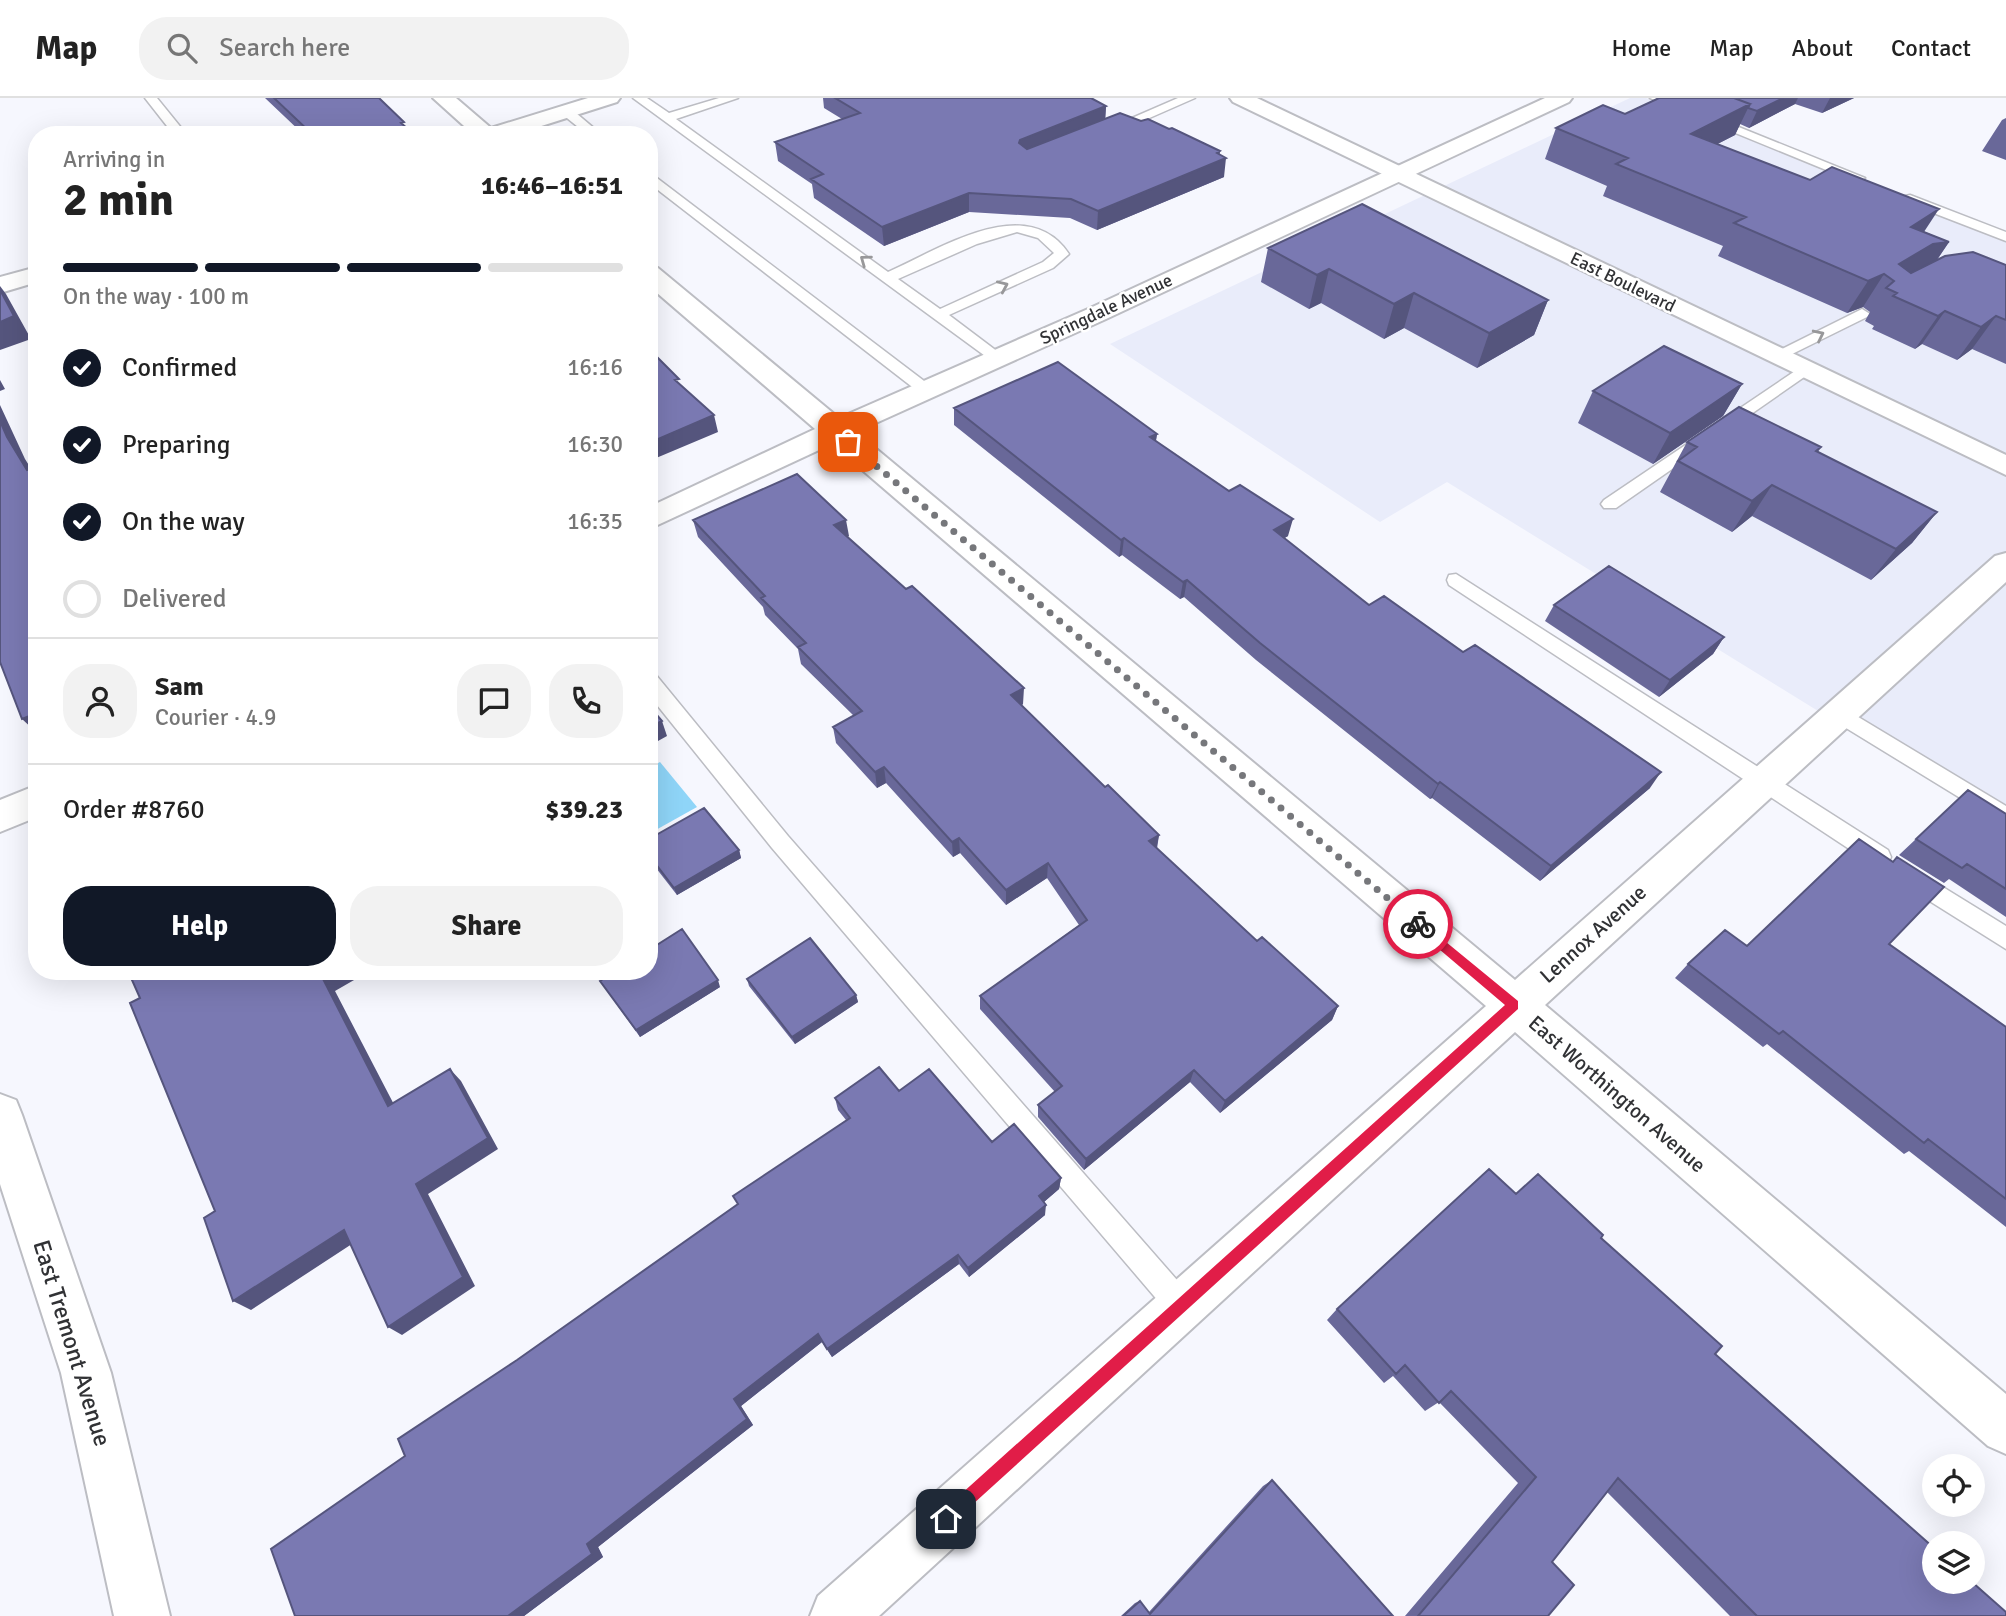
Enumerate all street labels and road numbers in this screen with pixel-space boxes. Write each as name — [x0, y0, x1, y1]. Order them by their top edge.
street label: East Boulevard — [1567, 247, 1679, 317]
street label: Springdale Avenue — [1036, 269, 1176, 349]
street label: Lennox Avenue — [1534, 879, 1652, 989]
street label: East Worthington Avenue — [1523, 1010, 1711, 1178]
street label: East Tremont Avenue — [26, 1236, 118, 1450]

